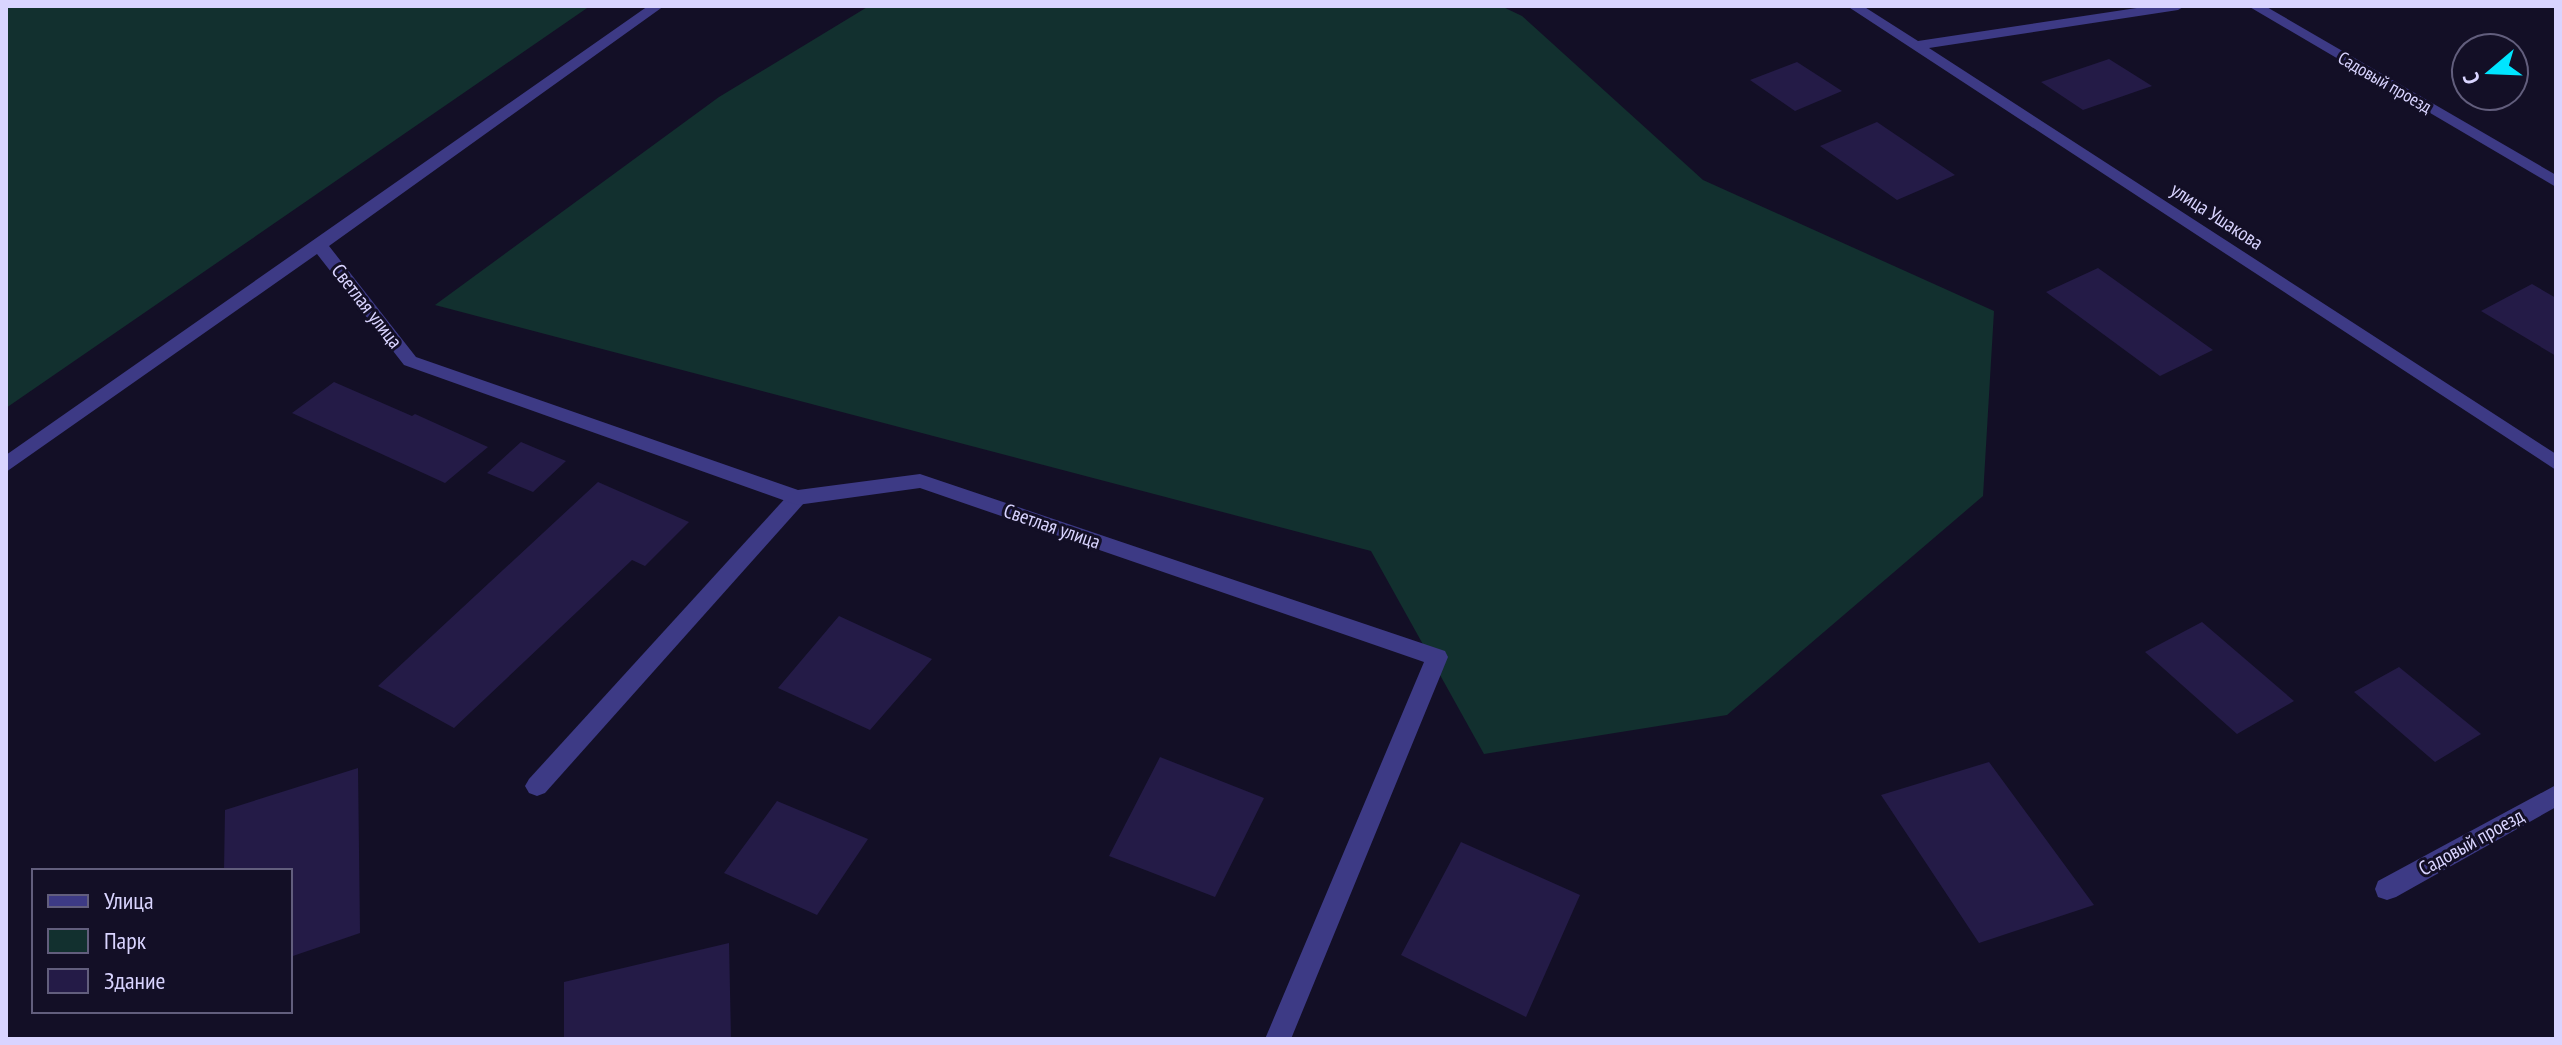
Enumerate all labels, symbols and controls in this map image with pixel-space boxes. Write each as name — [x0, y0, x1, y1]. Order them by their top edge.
north arrow — [2450, 32, 2530, 112]
street label: Садовый проезд — [2334, 46, 2436, 118]
text: С — [2456, 69, 2486, 88]
street label: улица Ушакова — [2166, 176, 2268, 256]
street label: Светлая улица — [326, 258, 408, 354]
street label: Светлая улица — [1000, 497, 1104, 555]
street label: Садовый проезд — [2414, 802, 2528, 882]
legend — [32, 869, 292, 1013]
text: Улица — [104, 885, 154, 916]
text: Парк — [104, 925, 147, 956]
text: Здание — [104, 965, 165, 996]

